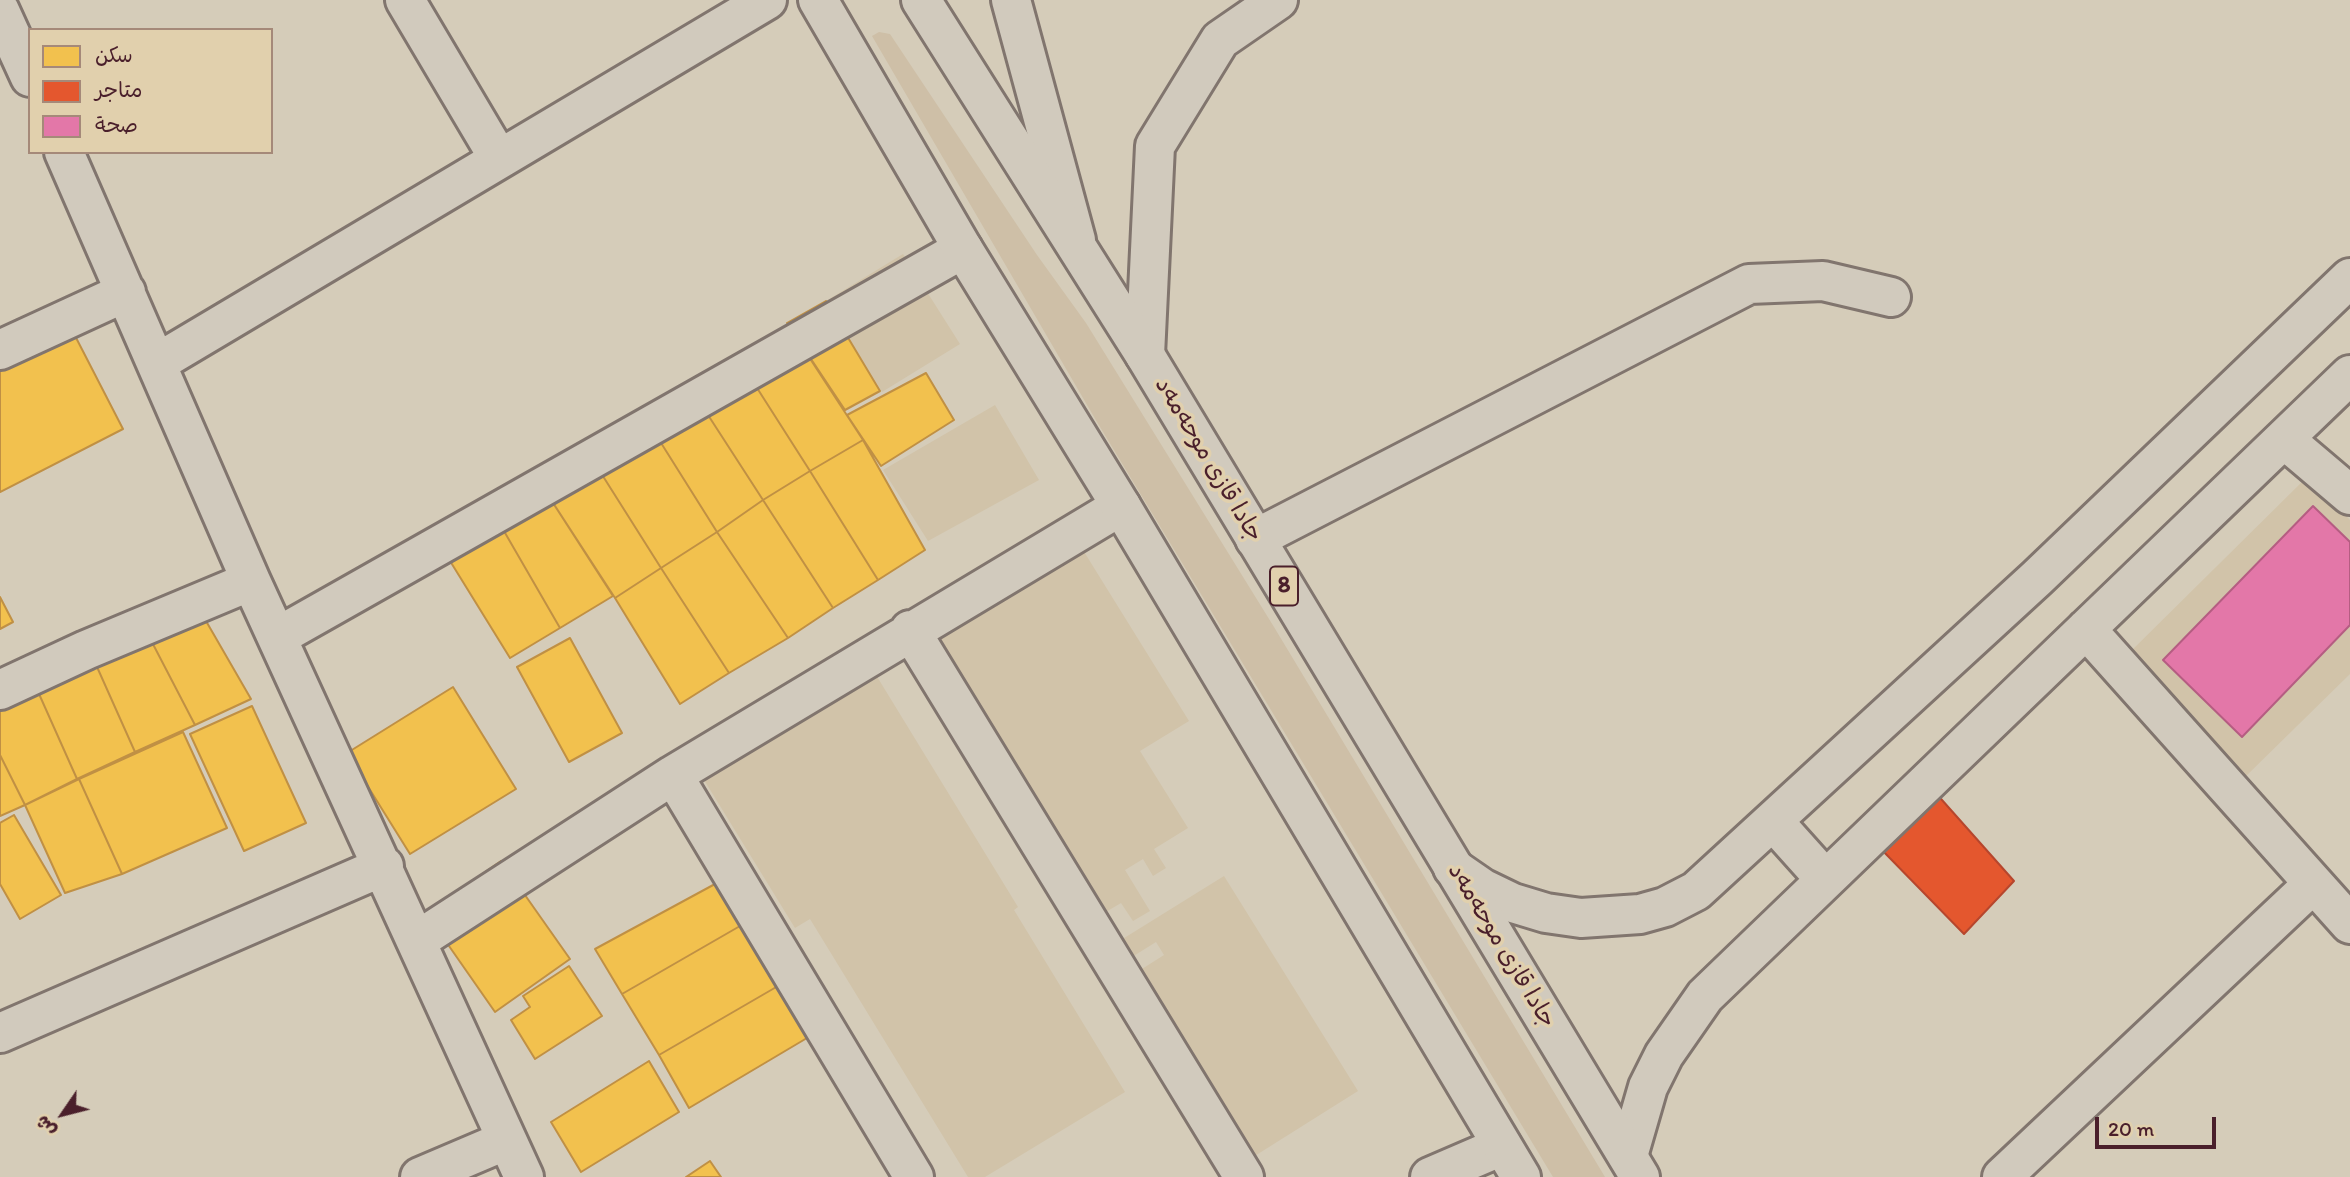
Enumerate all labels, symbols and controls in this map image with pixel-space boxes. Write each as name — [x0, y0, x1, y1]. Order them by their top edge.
legend — [28, 28, 273, 154]
text: سكن — [95, 42, 133, 67]
text: متاجر — [95, 77, 142, 102]
text: صحة — [95, 112, 138, 137]
street label: جادا قازی موحەمەد — [1148, 373, 1268, 547]
road number: 8 — [1270, 566, 1298, 606]
street label: جادا قازی موحەمەد — [1441, 859, 1561, 1033]
north arrow — [28, 1079, 98, 1149]
scale bar — [2098, 1104, 2219, 1148]
text: ش — [30, 1111, 61, 1141]
text: 20 m — [2108, 1116, 2154, 1141]

